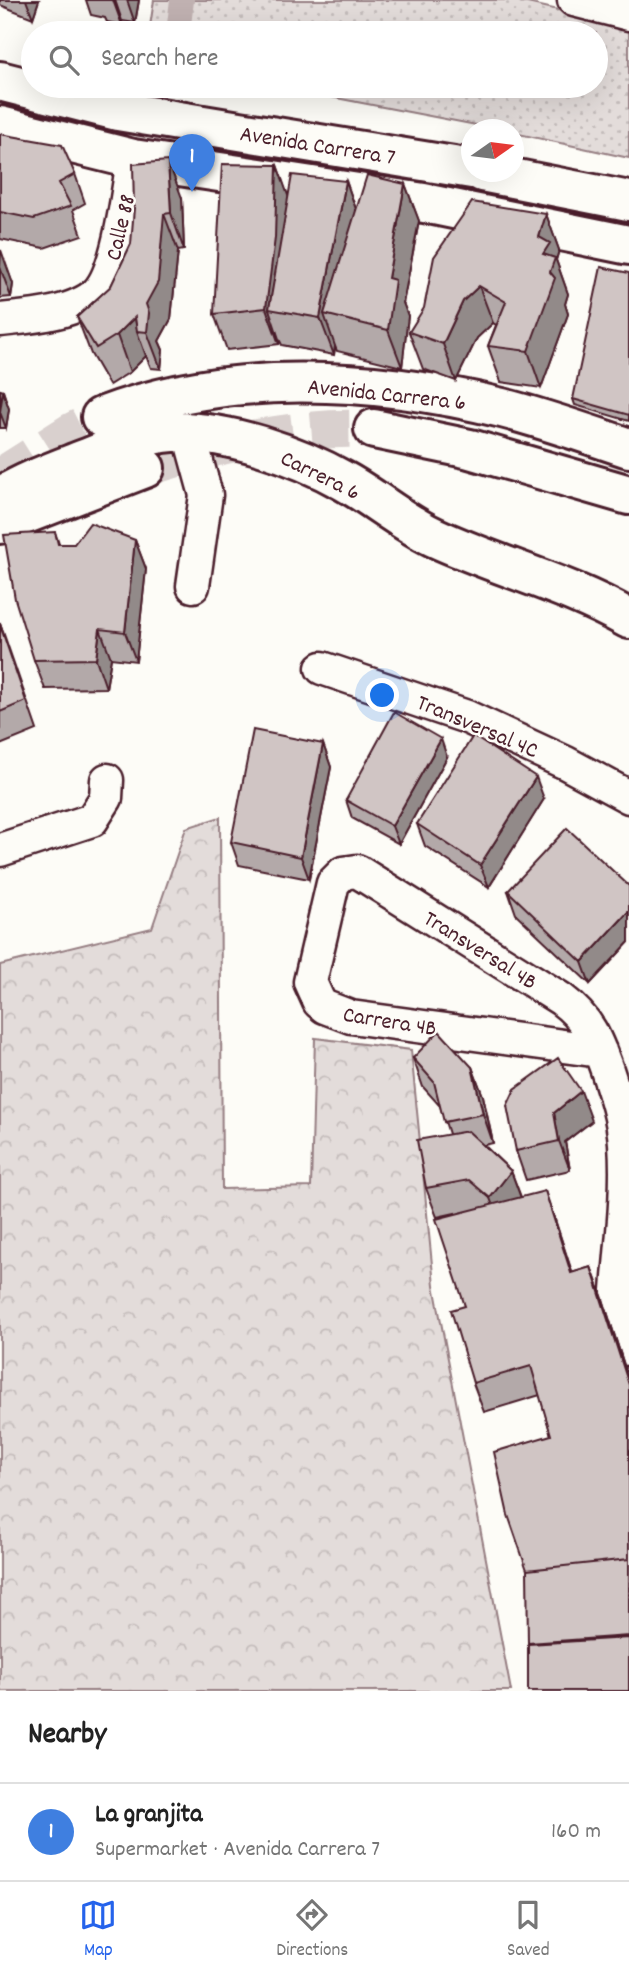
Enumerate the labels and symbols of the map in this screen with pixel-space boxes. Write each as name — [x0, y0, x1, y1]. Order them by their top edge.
street label: Avenida Carrera 7 — [237, 119, 397, 176]
north arrow — [461, 119, 524, 182]
pin: 1 — [169, 134, 215, 192]
street label: Calle 88 — [99, 191, 146, 264]
street label: Avenida Carrera 6 — [306, 372, 467, 421]
street label: Carrera 6 — [274, 444, 365, 511]
your location — [365, 678, 399, 712]
street label: Transversal 4C — [411, 688, 543, 769]
street label: Transversal 4B — [416, 904, 542, 1000]
street label: Carrera 4B — [340, 1000, 439, 1047]

